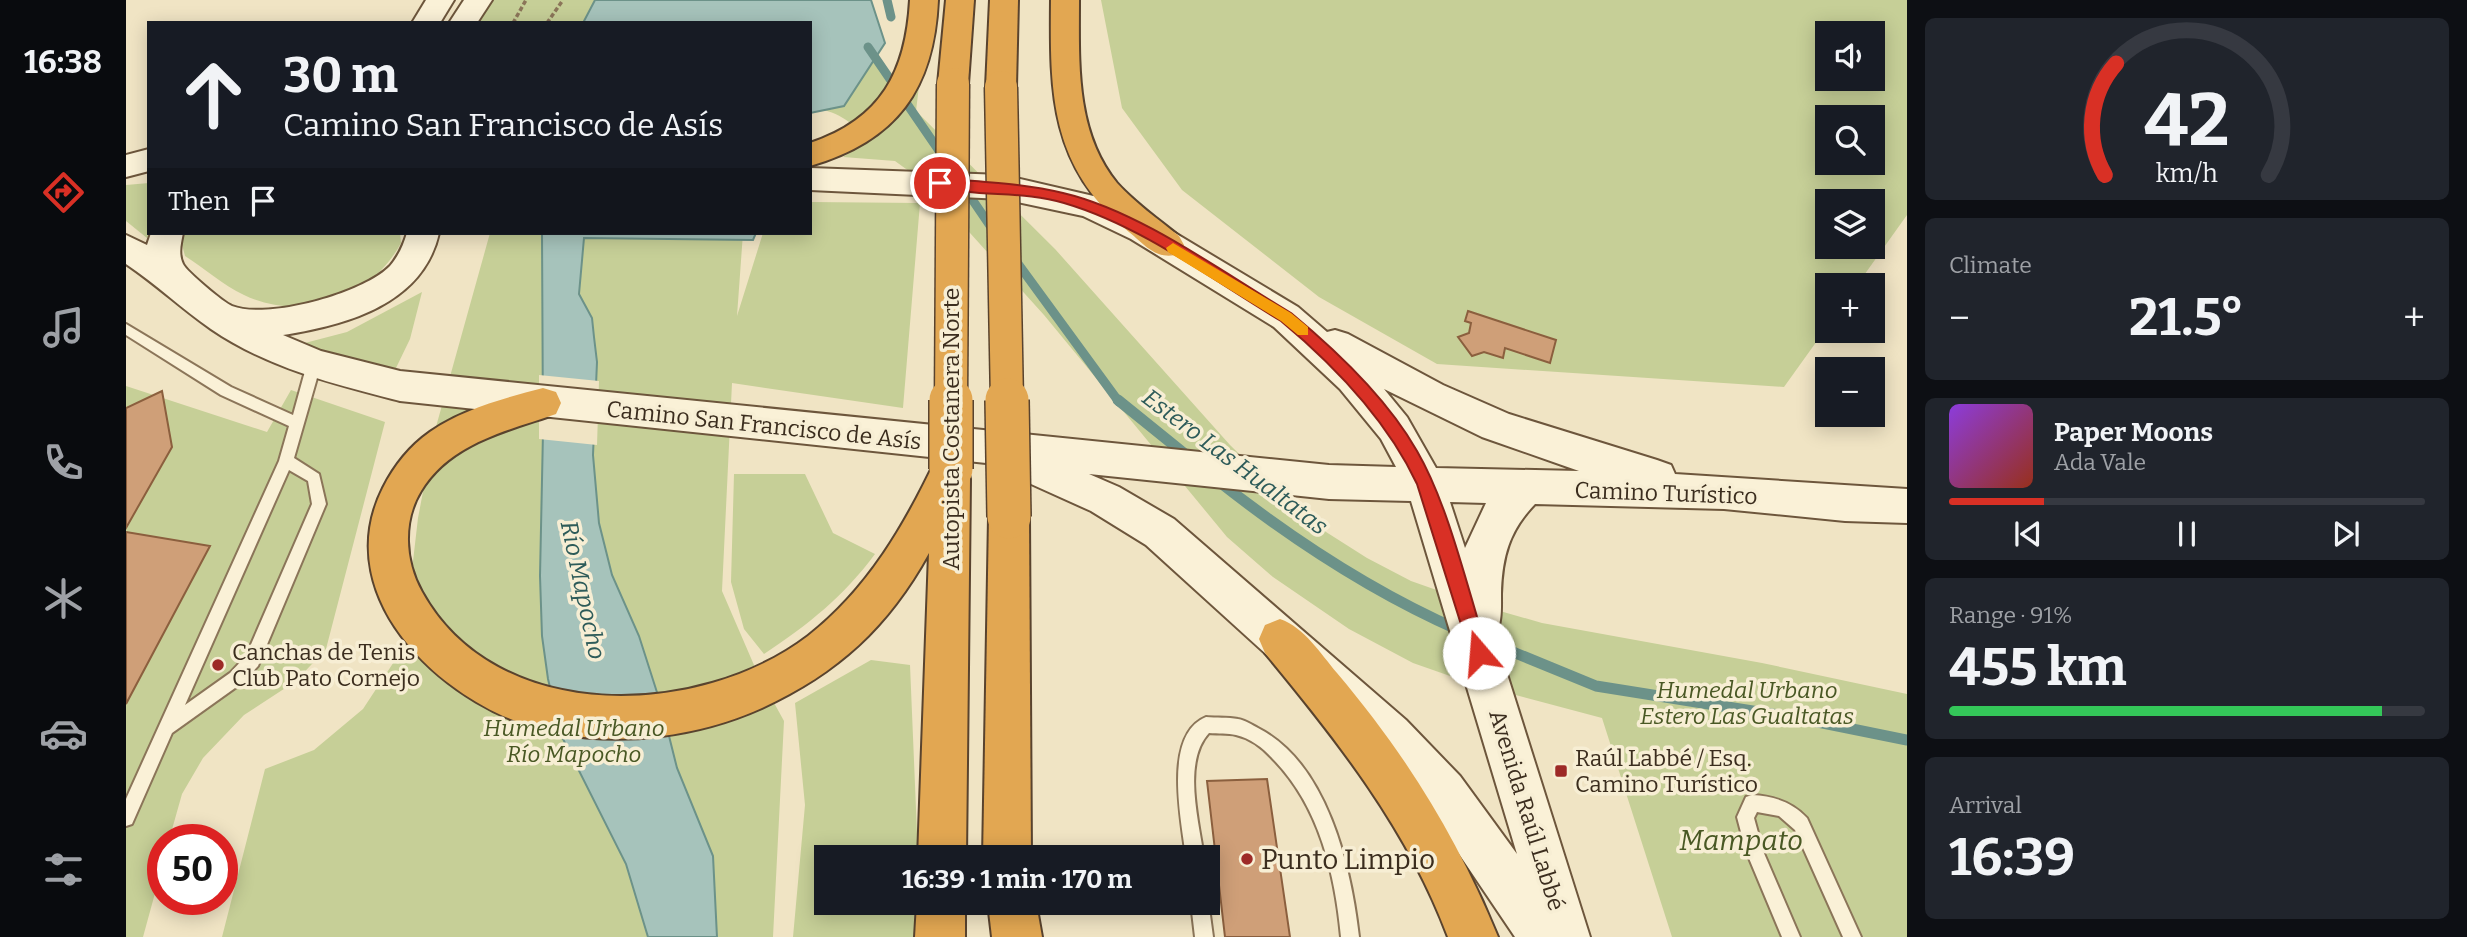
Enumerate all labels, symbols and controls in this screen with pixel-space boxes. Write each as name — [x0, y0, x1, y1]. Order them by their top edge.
map controls — [1815, 21, 1885, 427]
button: sound — [1815, 21, 1885, 91]
text: 16:38 — [24, 43, 102, 81]
text: 30 m — [283, 46, 398, 105]
icon: ahead — [168, 49, 259, 140]
text: 42 — [2144, 77, 2230, 164]
button: search — [1815, 105, 1885, 175]
text: Camino San Francisco de Asís — [283, 106, 723, 144]
pin — [910, 153, 970, 213]
text: km/h — [2156, 159, 2218, 189]
icon: arrive — [921, 164, 959, 202]
icon: directions — [39, 168, 88, 217]
icon: arrive — [244, 182, 282, 220]
text: Then — [168, 186, 230, 217]
button: layers — [1815, 189, 1885, 259]
text: Climate — [1949, 251, 2032, 279]
button: + — [1815, 273, 1885, 343]
text: 21.5° — [2129, 286, 2244, 349]
street label: Autopista Costanera Norte — [937, 288, 965, 570]
text: − — [1949, 295, 1970, 341]
text: + — [2403, 295, 2425, 341]
icon: music — [39, 303, 88, 352]
button: − — [1815, 357, 1885, 427]
water label: Estero Las Hualtatas — [1137, 383, 1333, 541]
street label: Camino San Francisco de Asís — [605, 395, 923, 455]
text: Paper Moons — [2054, 417, 2213, 448]
icon: phone — [39, 438, 88, 487]
text: Ada Vale — [2054, 448, 2146, 476]
street label: Camino Turístico — [1574, 476, 1758, 510]
icon: previous — [2009, 515, 2047, 553]
icon: pause — [2168, 515, 2206, 553]
icon: next — [2327, 515, 2365, 553]
water label: Río Mapocho — [555, 518, 611, 662]
icon: climate — [39, 574, 88, 623]
text: Range · 91% — [1949, 601, 2072, 629]
position arrow — [1442, 616, 1516, 690]
text: 455 km — [1949, 636, 2127, 699]
place label: Canchas de Tenis Club Pato Cornejo — [232, 638, 420, 692]
marker: Canchas de Tenis Club Pato Cornejo — [210, 657, 226, 673]
park label: Humedal Urbano Estero Las Gualtatas — [1640, 676, 1854, 730]
street label: Avenida Raúl Labbé — [1483, 706, 1571, 914]
icon: car — [39, 709, 88, 758]
park label: Humedal Urbano Río Mapocho — [484, 714, 664, 768]
place label: Raúl Labbé / Esq. Camino Turístico — [1575, 744, 1758, 798]
marker: Raúl Labbé / Esq. Camino Turístico — [1553, 763, 1569, 779]
text: Arrival — [1949, 791, 2022, 819]
speed limit sign: 50 — [147, 824, 238, 915]
park label: Mampato — [1679, 824, 1803, 857]
text: 16:39 — [1949, 826, 2075, 889]
place label: Punto Limpio — [1261, 843, 1435, 876]
icon: filters — [39, 845, 88, 894]
marker: Punto Limpio — [1239, 851, 1255, 867]
text: 16:39 · 1 min · 170 m — [902, 864, 1132, 895]

